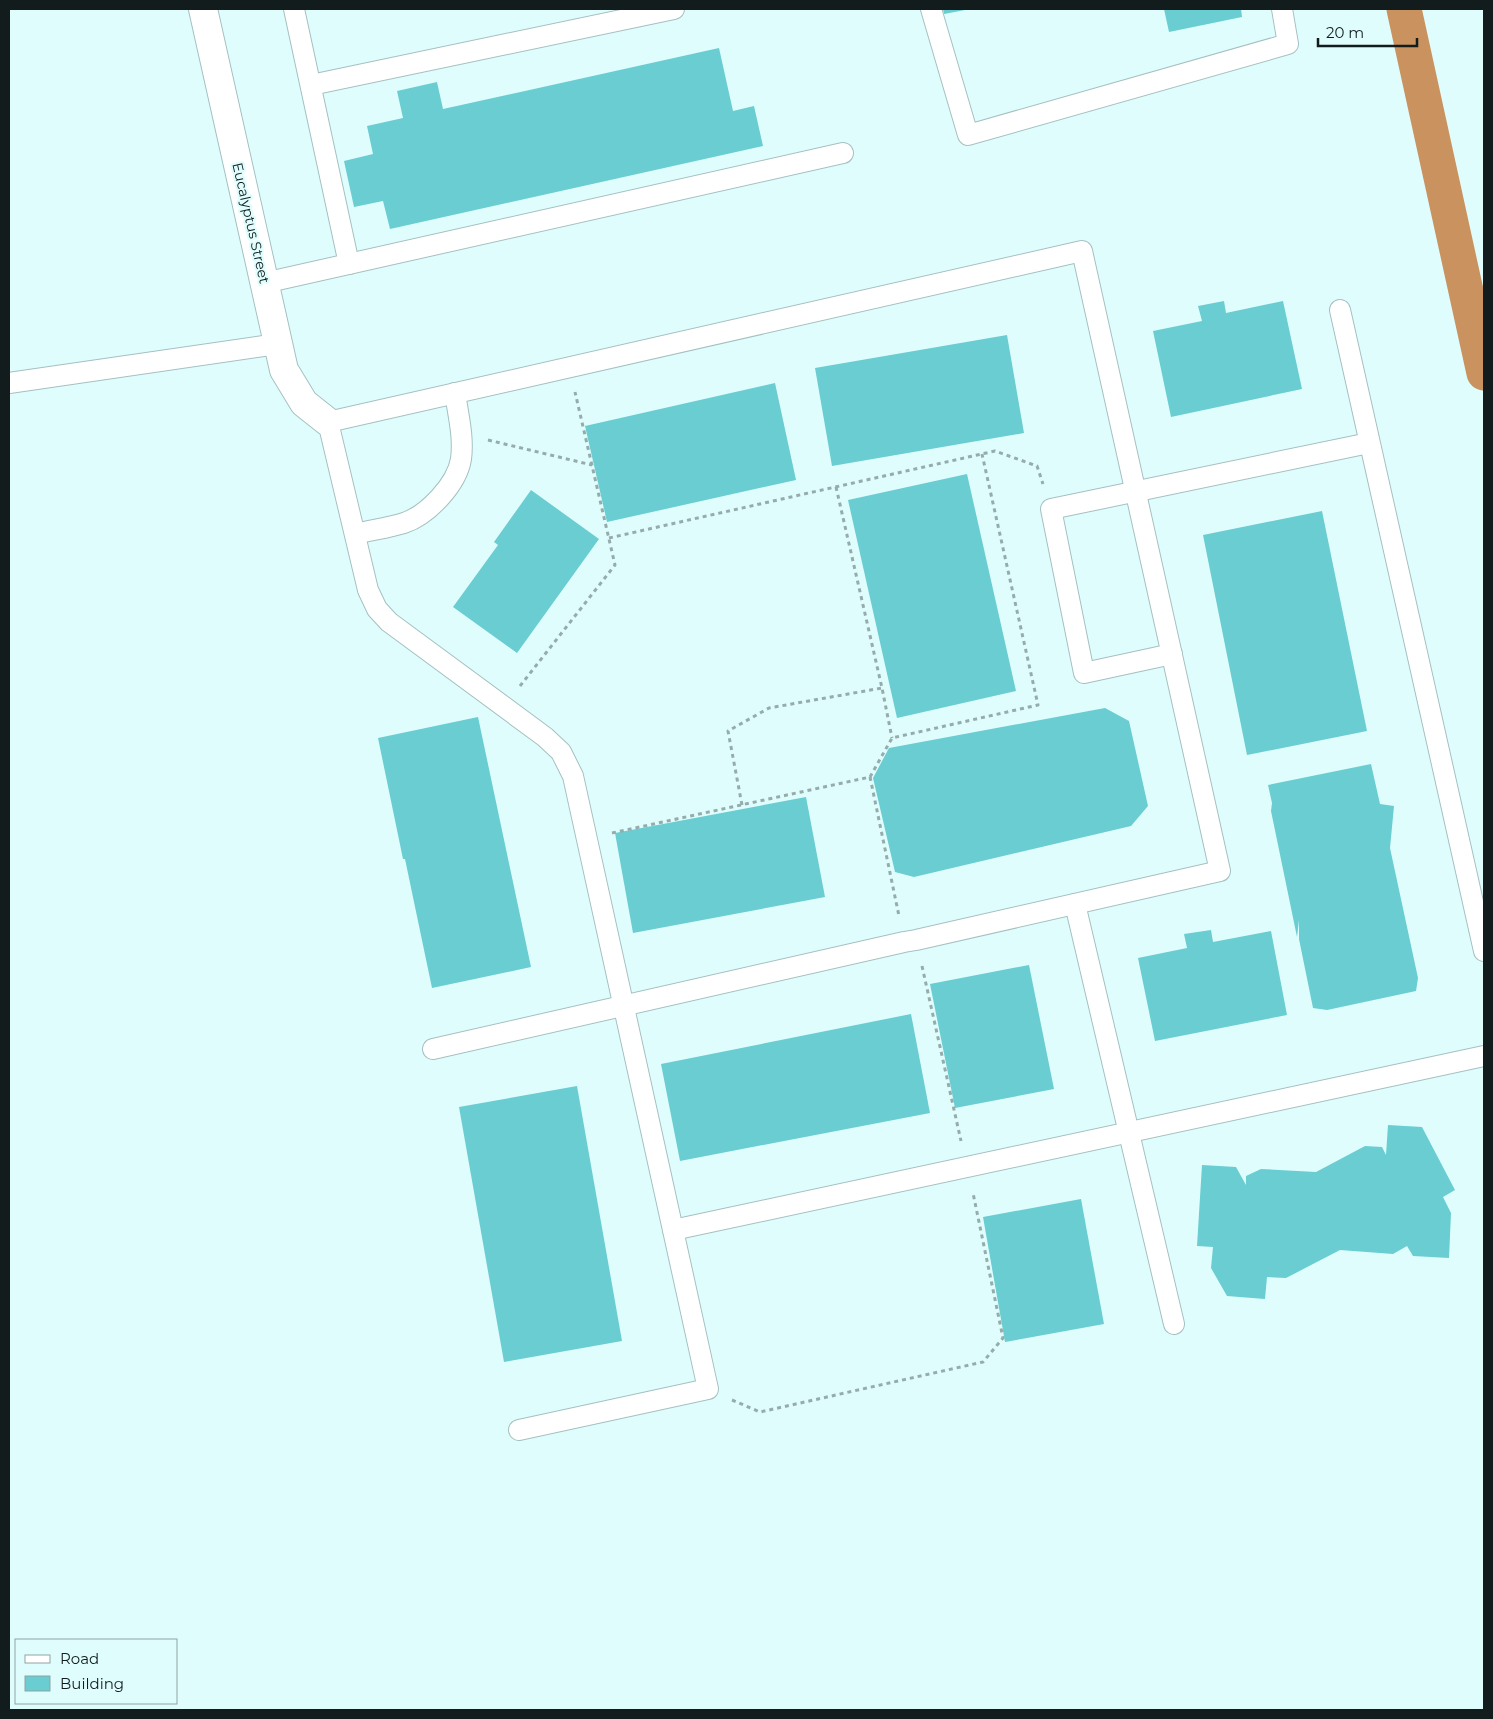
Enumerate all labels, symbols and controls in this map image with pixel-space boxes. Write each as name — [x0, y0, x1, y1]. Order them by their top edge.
scale bar — [1318, 15, 1417, 47]
text: 20 m — [1326, 23, 1364, 42]
street label: Eucalyptus Street — [228, 161, 274, 286]
legend — [15, 1639, 178, 1704]
text: Road — [60, 1649, 99, 1668]
text: Building — [60, 1674, 124, 1693]

